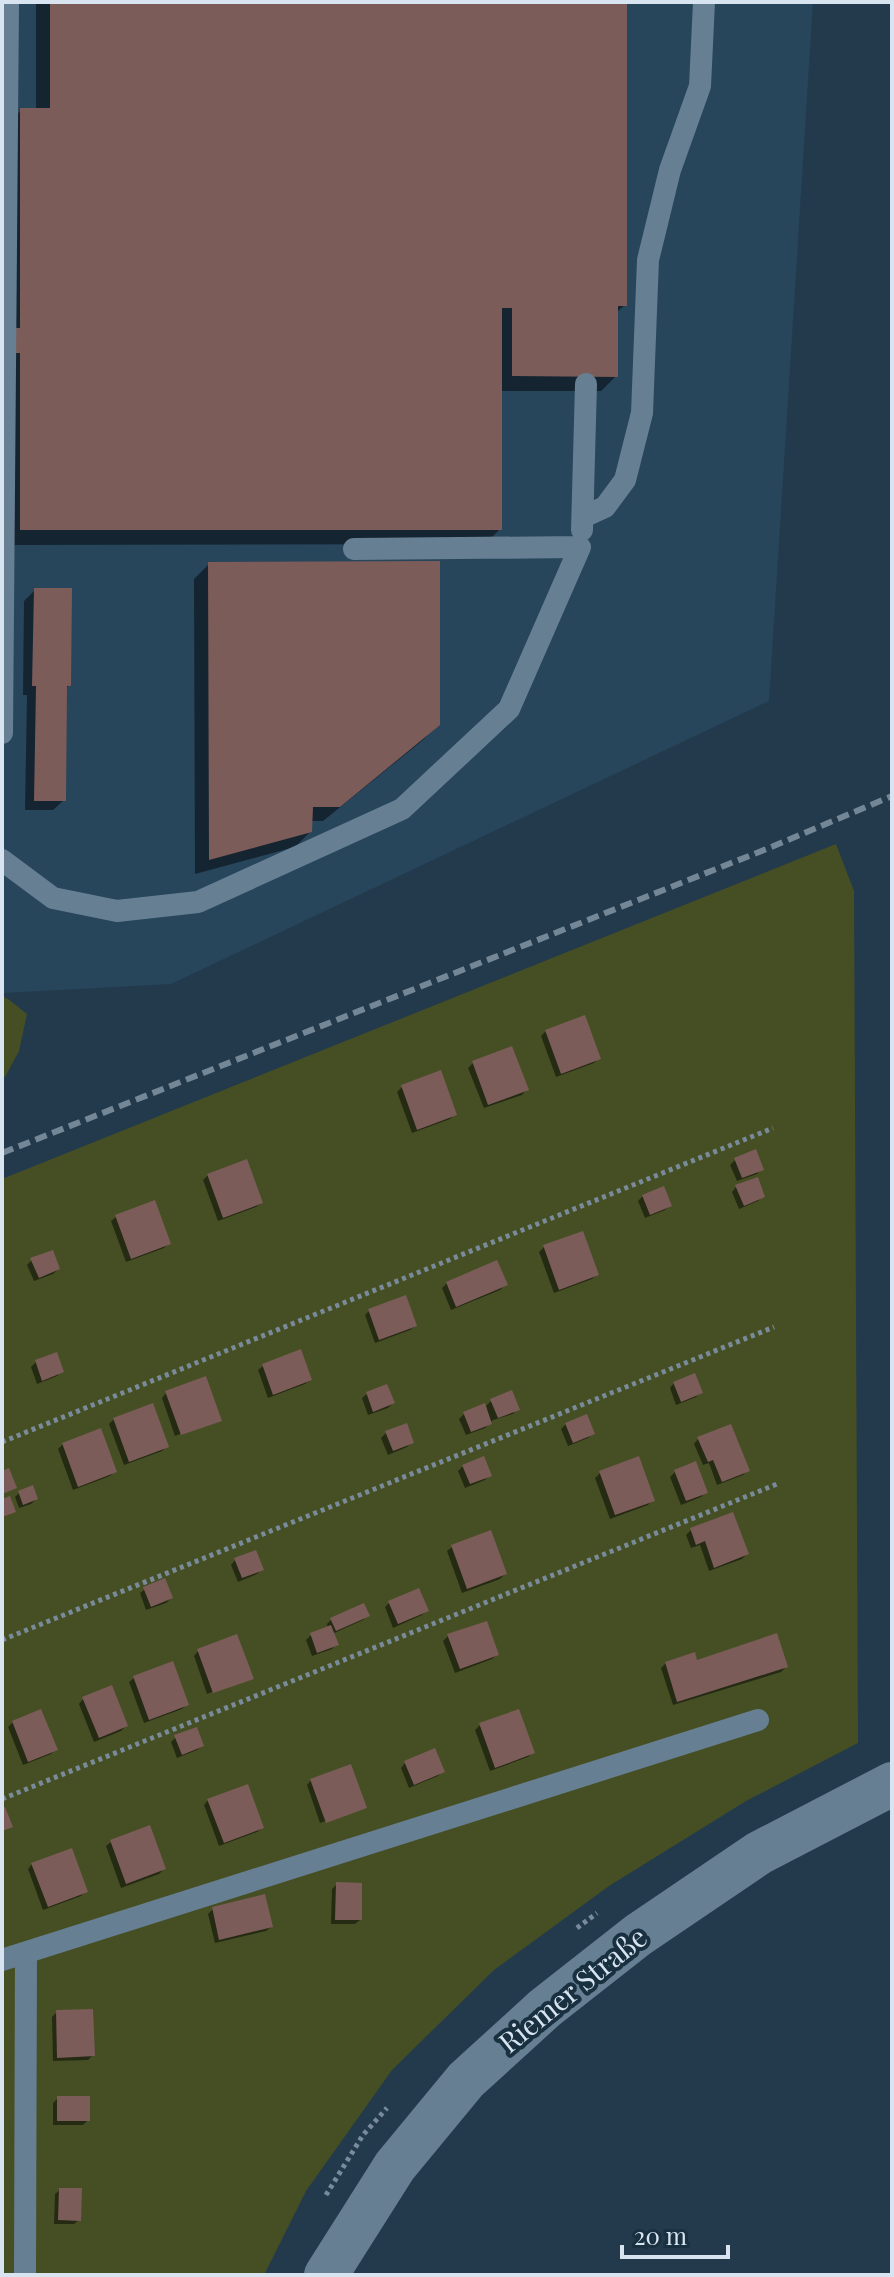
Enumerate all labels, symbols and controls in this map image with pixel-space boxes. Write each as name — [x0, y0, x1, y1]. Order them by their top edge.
street label: Riemer Straße — [490, 1918, 654, 2060]
scale bar — [622, 2209, 728, 2259]
text: 20 m — [634, 2219, 687, 2251]

